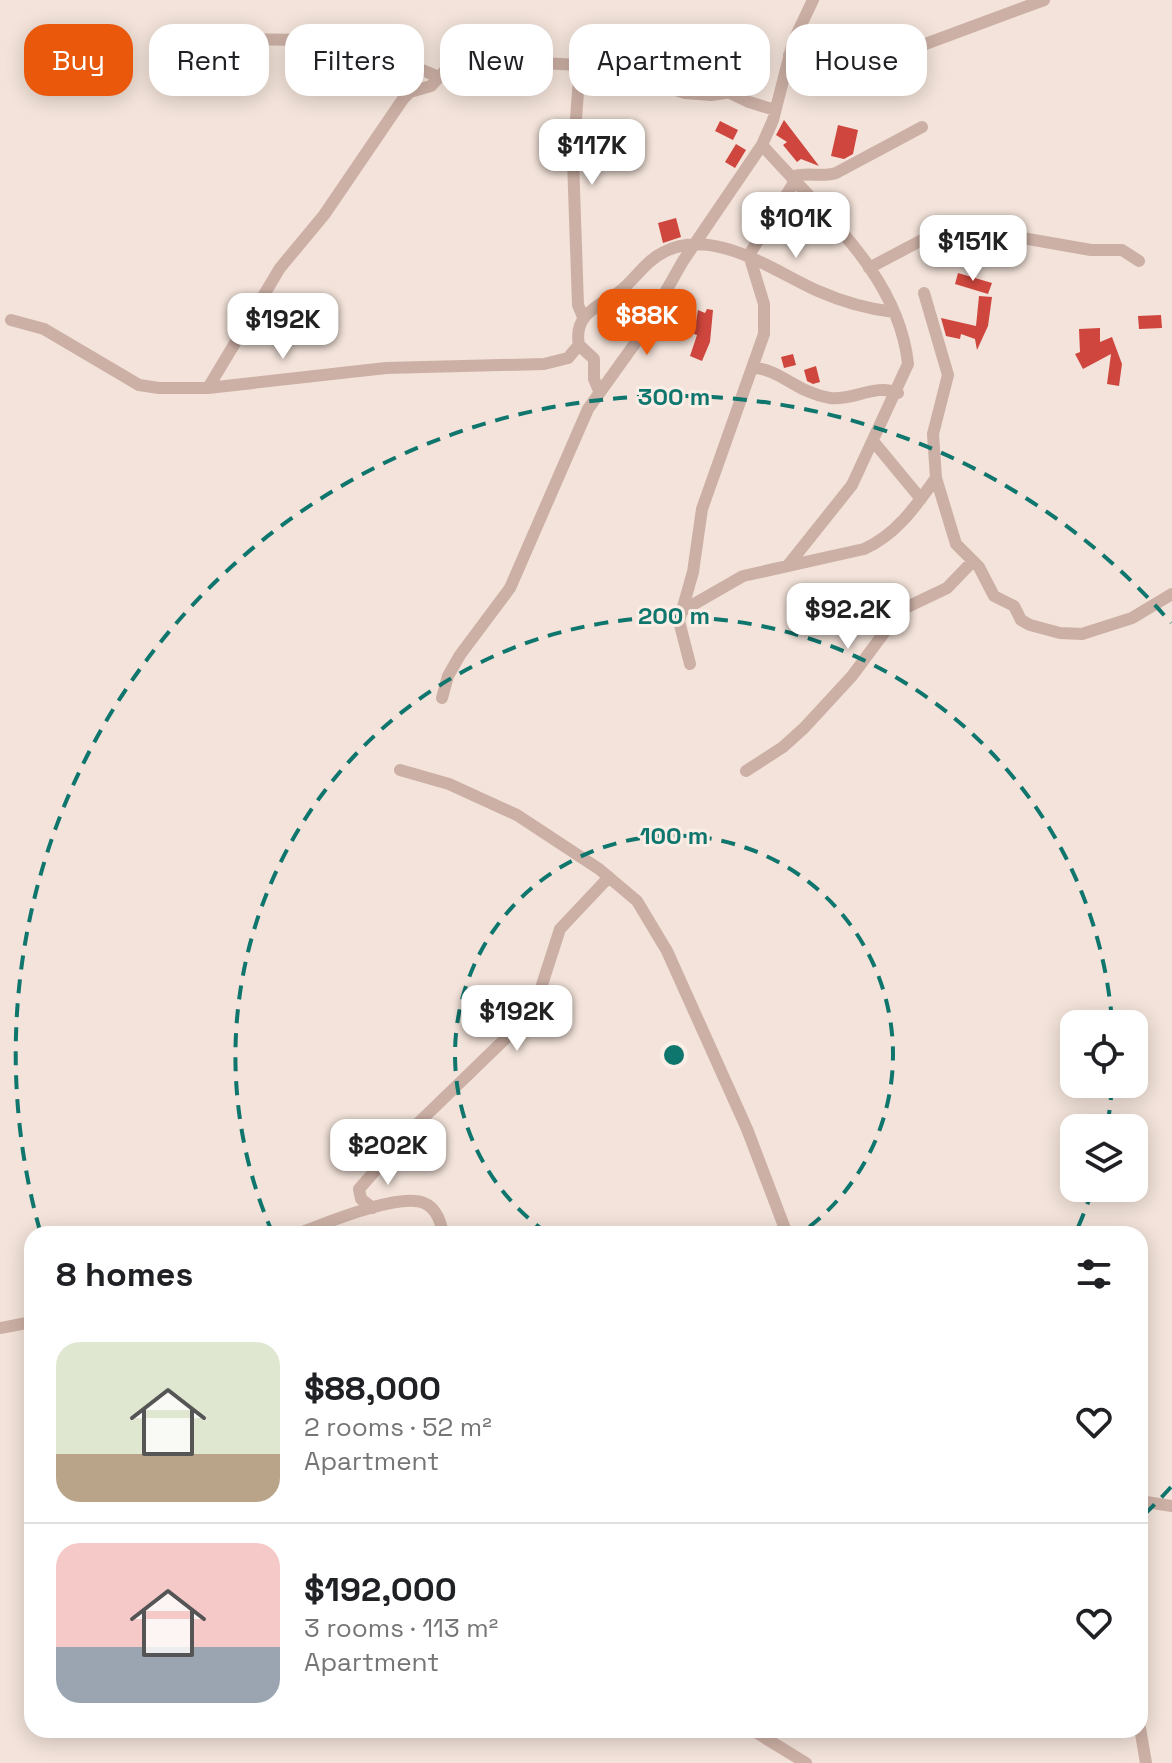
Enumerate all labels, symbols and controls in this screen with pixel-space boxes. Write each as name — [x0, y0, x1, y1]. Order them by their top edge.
chip: Buy — [24, 24, 133, 96]
chip: Rent — [149, 24, 269, 96]
chip: Filters — [285, 24, 424, 96]
chip: New — [440, 24, 553, 96]
chip: Apartment — [569, 24, 770, 96]
chip: House — [786, 24, 927, 96]
pin: $117K — [536, 119, 648, 187]
text: $117K — [557, 128, 627, 162]
pin: $101K — [740, 192, 852, 260]
text: $101K — [760, 201, 832, 235]
pin: $151K — [917, 215, 1029, 283]
text: $151K — [938, 224, 1008, 258]
pin: $88K — [600, 289, 694, 357]
pin: $192K — [227, 293, 339, 361]
text: $88K — [615, 298, 679, 332]
text: $192K — [245, 302, 321, 336]
text: 300 m — [638, 381, 710, 412]
pin: $92.2K — [783, 583, 913, 651]
text: $92.2K — [805, 592, 891, 626]
text: 200 m — [638, 600, 710, 631]
text: 100 m — [640, 820, 708, 851]
pin: $192K — [461, 985, 573, 1053]
text: $192K — [479, 994, 555, 1028]
map controls — [1060, 1010, 1148, 1202]
button: locate — [1060, 1010, 1148, 1098]
centre of rings — [660, 1041, 688, 1069]
button: layers — [1060, 1114, 1148, 1202]
pin: $202K — [332, 1119, 444, 1187]
text: $202K — [348, 1128, 428, 1162]
icon: filters — [1072, 1252, 1116, 1296]
text: 8 homes — [56, 1253, 193, 1296]
text: $88,000 — [304, 1367, 441, 1410]
icon: home — [120, 1374, 216, 1470]
icon: heart — [1072, 1400, 1116, 1444]
text: 2 rooms · 52 m² — [304, 1410, 492, 1444]
text: Apartment — [304, 1444, 439, 1478]
text: $192,000 — [304, 1568, 457, 1611]
icon: home — [120, 1575, 216, 1671]
icon: heart — [1072, 1601, 1116, 1645]
text: 3 rooms · 113 m² — [304, 1611, 498, 1645]
text: Apartment — [304, 1645, 439, 1679]

